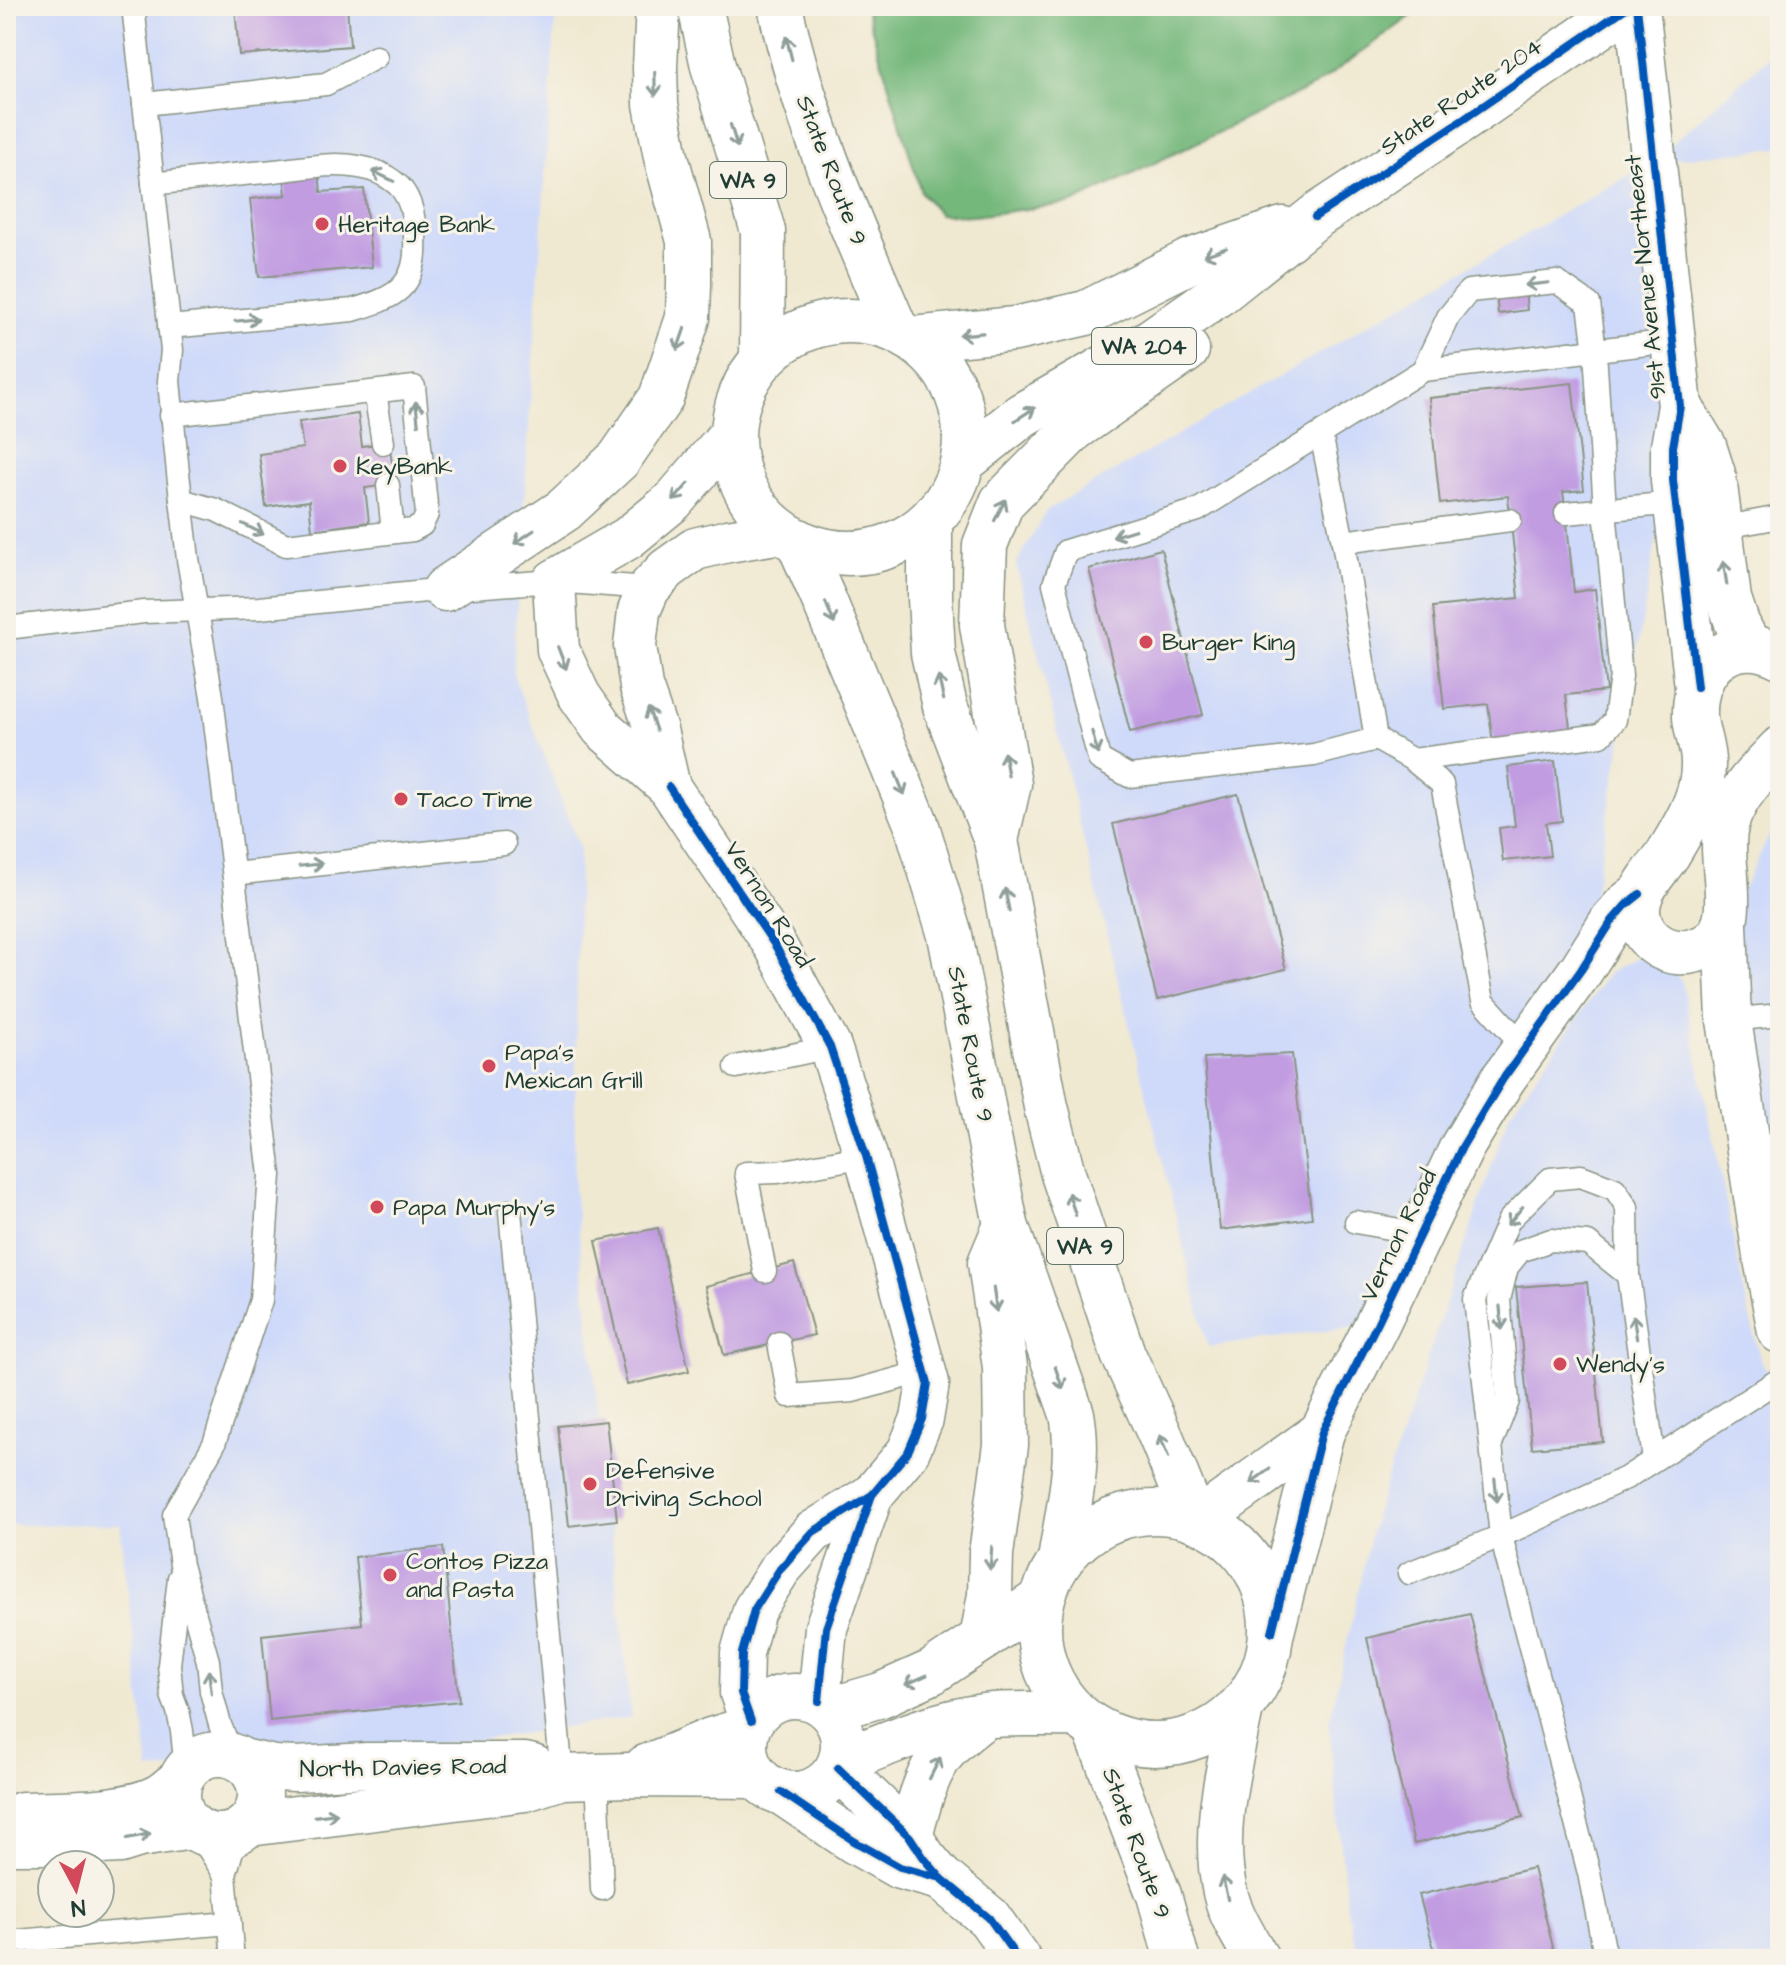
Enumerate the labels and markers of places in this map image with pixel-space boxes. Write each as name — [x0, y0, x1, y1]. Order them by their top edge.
place label: Heritage Bank — [338, 208, 496, 243]
marker: Heritage Bank — [313, 215, 331, 233]
place label: KeyBank — [356, 450, 453, 485]
marker: KeyBank — [331, 457, 349, 475]
place label: Burger King — [1162, 626, 1295, 661]
marker: Burger King — [1137, 633, 1155, 651]
place label: Taco Time — [417, 783, 533, 817]
marker: Taco Time — [392, 790, 410, 808]
place label: Papa's Mexican Grill — [505, 1036, 643, 1098]
marker: Papa's Mexican Grill — [480, 1057, 498, 1075]
place label: Papa Murphy's — [393, 1191, 555, 1226]
marker: Papa Murphy's — [368, 1198, 386, 1216]
place label: Wendy's — [1576, 1348, 1665, 1383]
marker: Wendy's — [1551, 1355, 1569, 1373]
place label: Defensive Driving School — [606, 1454, 762, 1517]
marker: Defensive Driving School — [581, 1475, 599, 1493]
place label: Contos Pizza and Pasta — [406, 1545, 548, 1607]
marker: Contos Pizza and Pasta — [381, 1566, 399, 1584]

